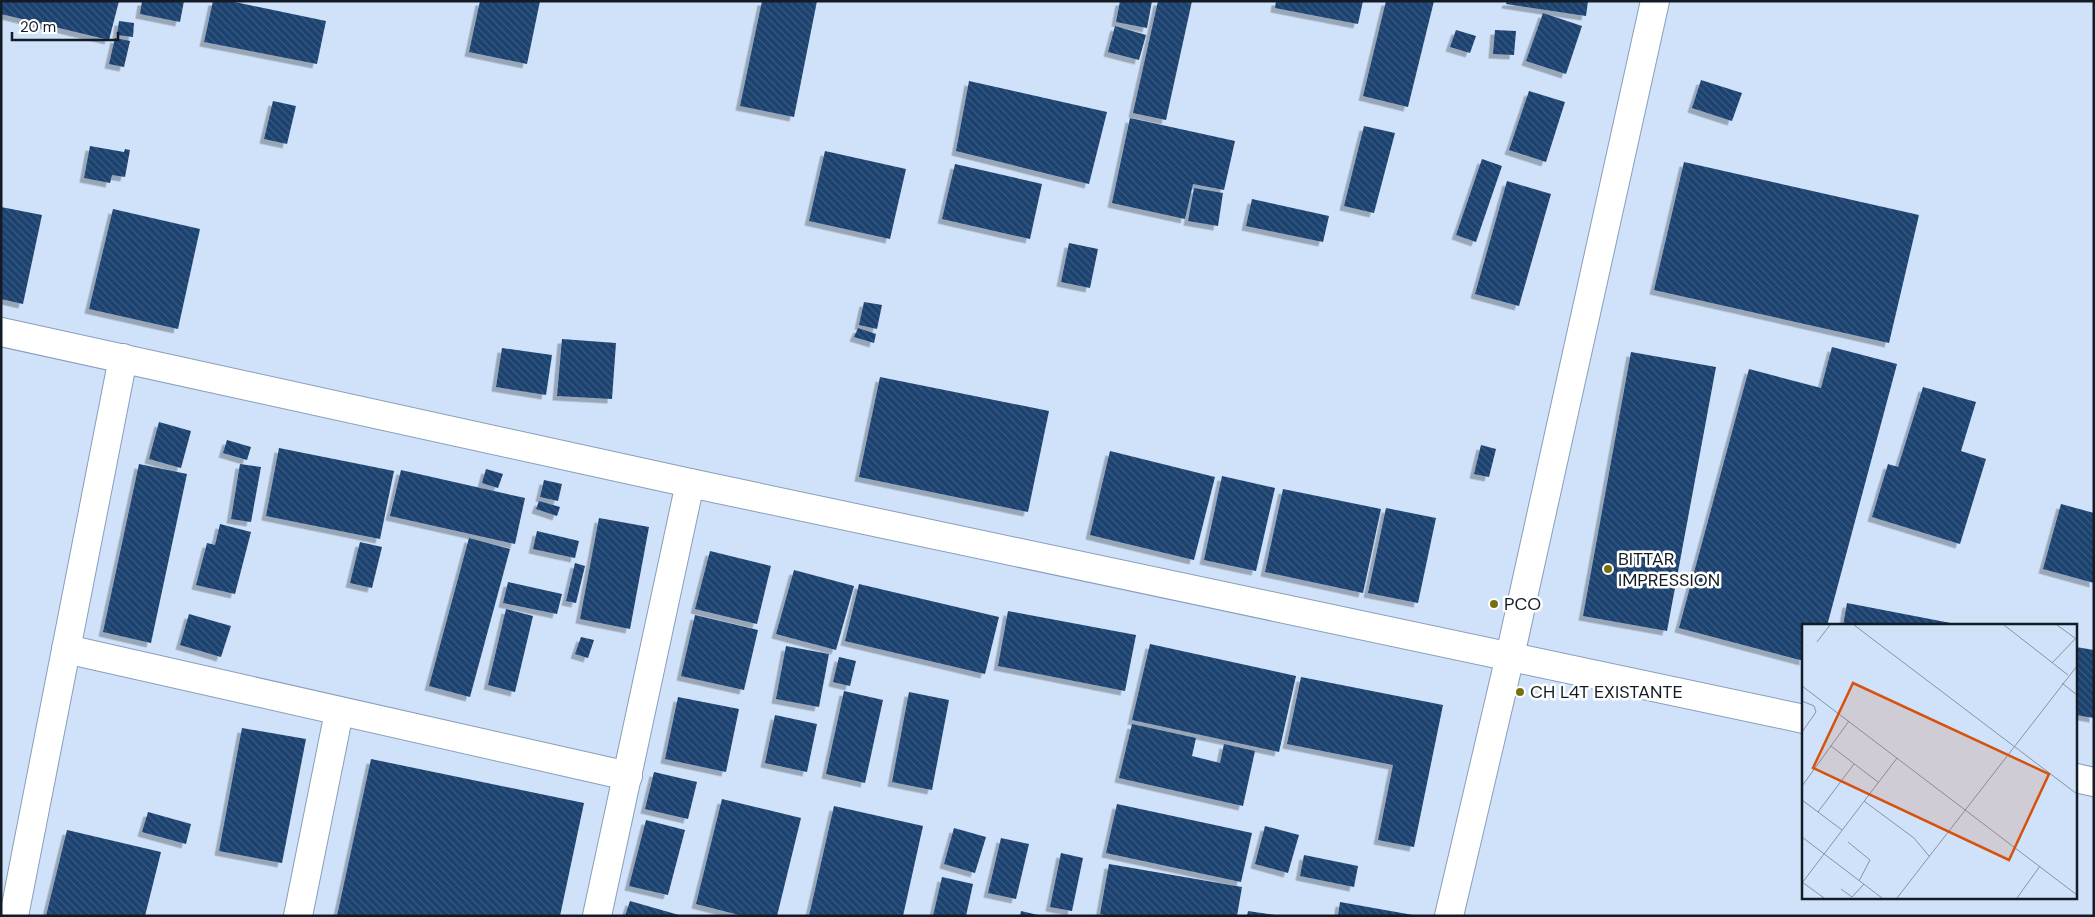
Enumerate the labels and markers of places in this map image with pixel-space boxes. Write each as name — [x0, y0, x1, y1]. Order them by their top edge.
place label: BITTAR IMPRESSION — [1618, 547, 1720, 592]
marker: BITTAR IMPRESSION — [1602, 563, 1614, 575]
place label: PCO — [1504, 592, 1541, 616]
marker: PCO — [1488, 598, 1500, 610]
place label: CH L4T EXISTANTE — [1530, 680, 1683, 704]
marker: CH L4T EXISTANTE — [1514, 686, 1526, 698]

